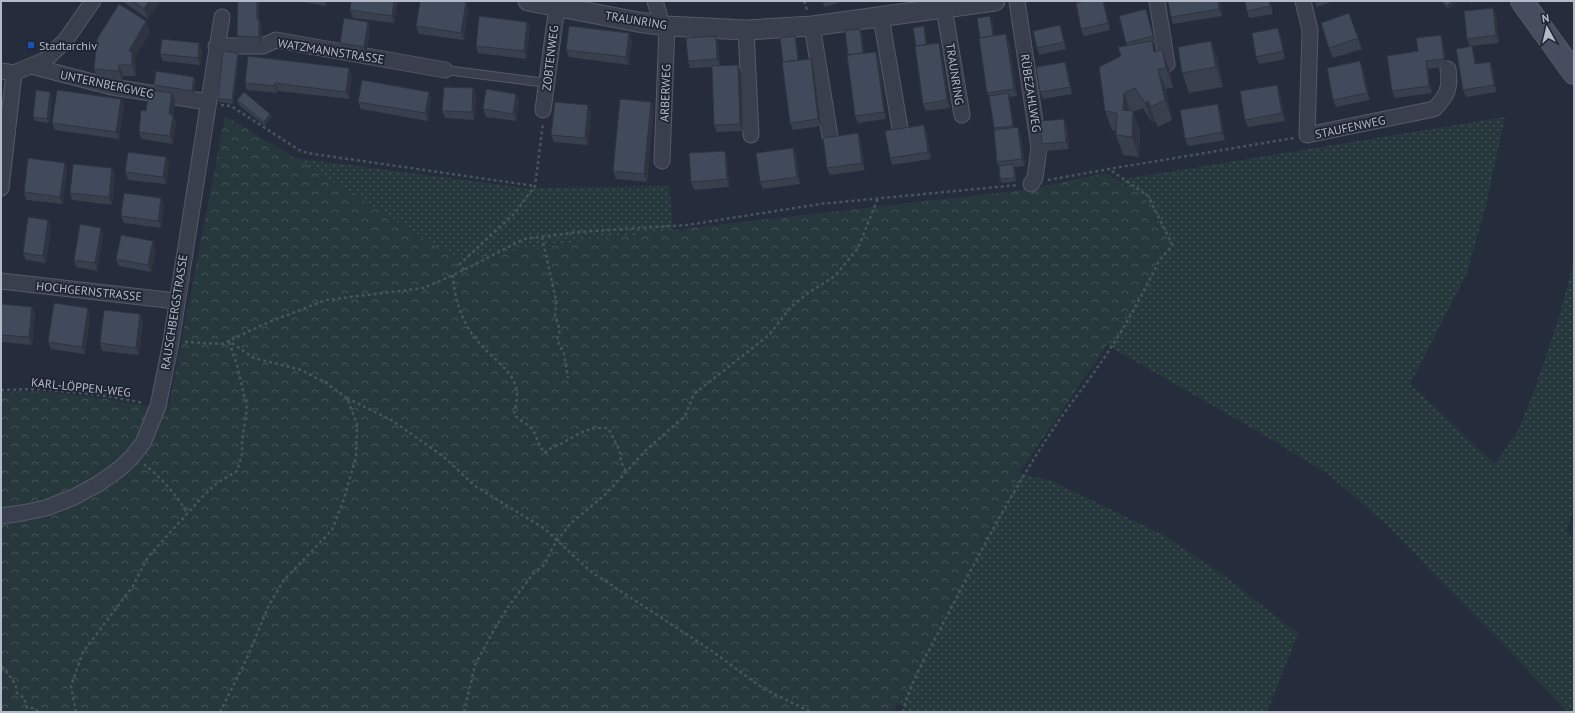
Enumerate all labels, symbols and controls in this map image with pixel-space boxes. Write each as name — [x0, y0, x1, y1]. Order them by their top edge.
street label: TRAUNRING — [604, 8, 668, 32]
north arrow — [1527, 8, 1567, 48]
text: N — [1541, 11, 1550, 26]
street label: ZOBTENWEG — [539, 24, 561, 92]
street label: WATZMANNSTRASSE — [277, 35, 385, 67]
place label: Stadtarchiv — [39, 38, 97, 53]
marker: Stadtarchiv — [26, 40, 36, 50]
street label: TRAUNRING — [943, 42, 967, 106]
street label: RÜBEZAHLWEG — [1017, 53, 1045, 133]
street label: ARBERWEG — [656, 64, 674, 122]
street label: UNTERNBERGWEG — [59, 67, 155, 101]
street label: STAUFENWEG — [1313, 112, 1387, 142]
street label: RAUSCHBERGSTRASSE — [157, 253, 191, 371]
street label: HOCHGERNSTRASSE — [35, 278, 143, 304]
street label: KARL-LÖPPEN-WEG — [30, 374, 132, 400]

